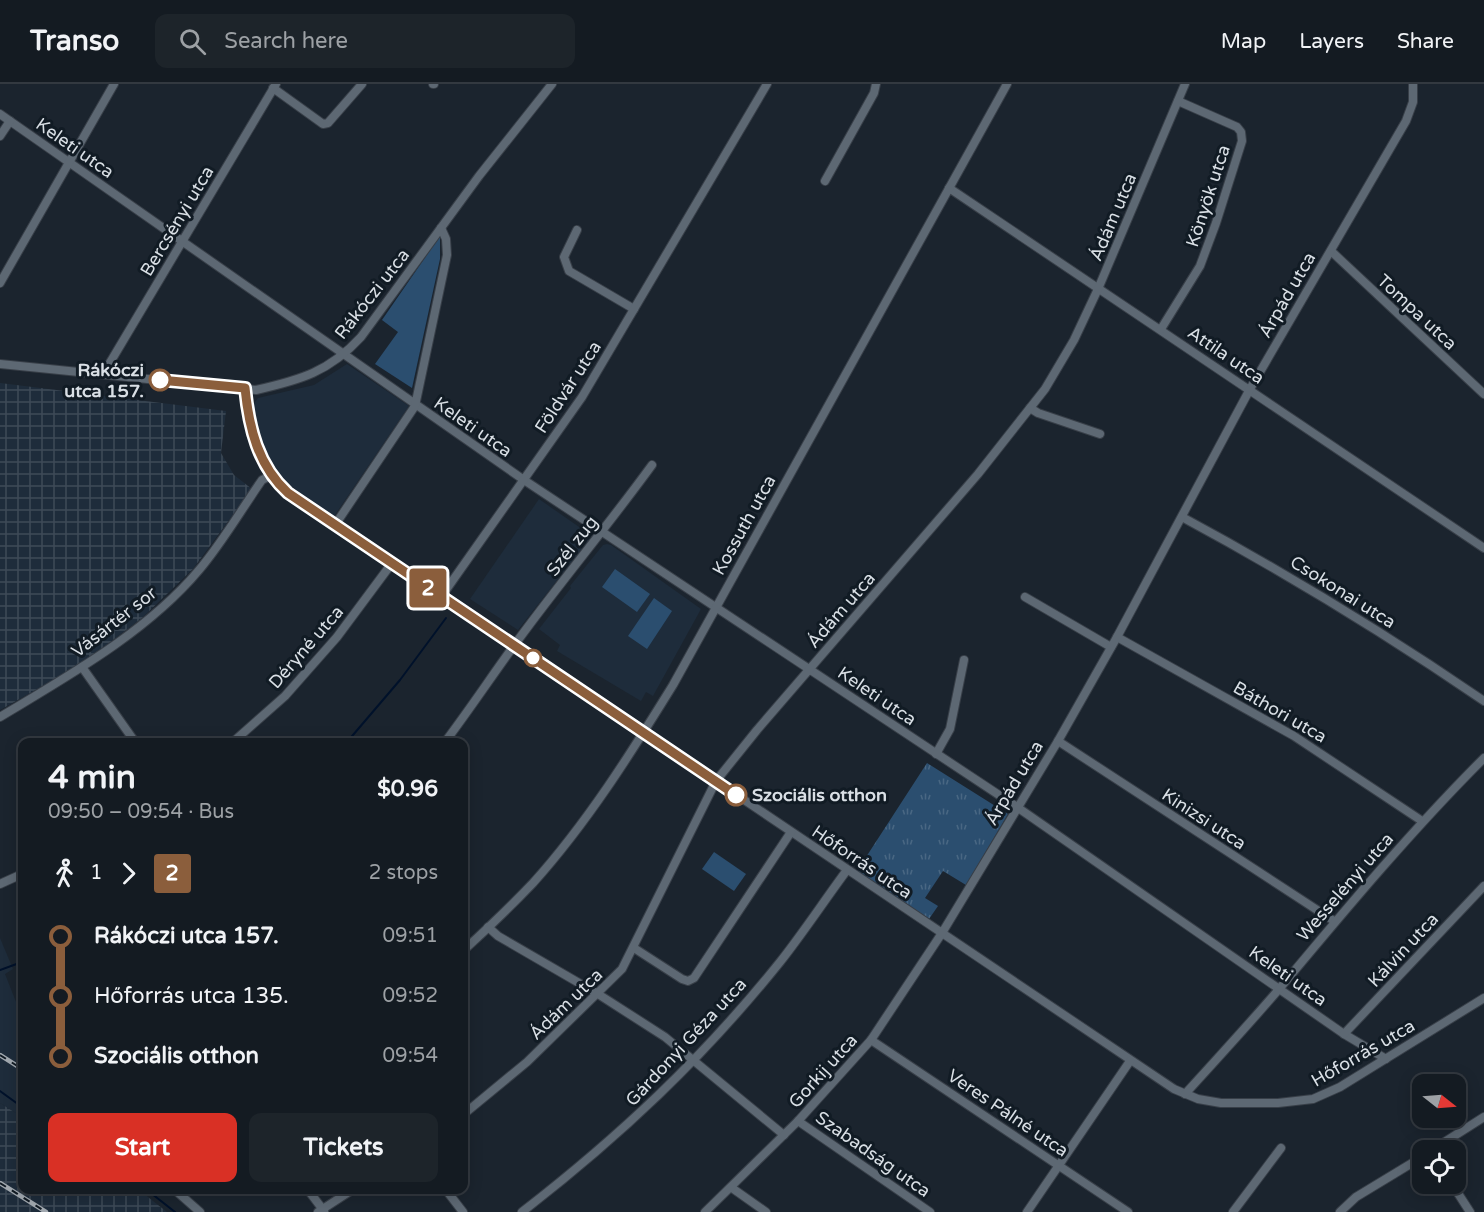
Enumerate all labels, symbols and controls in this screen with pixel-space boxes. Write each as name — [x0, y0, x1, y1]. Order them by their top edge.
search box — [155, 14, 575, 68]
text: Transo — [30, 24, 119, 58]
icon: search — [176, 25, 209, 58]
text: Search here — [224, 28, 348, 54]
text: Map — [1221, 29, 1266, 54]
text: Layers — [1299, 29, 1364, 54]
text: Share — [1397, 29, 1454, 54]
street label: Keleti utca — [32, 113, 118, 183]
street label: Könyök utca — [1181, 142, 1235, 250]
street label: Bercsényi utca — [135, 162, 219, 280]
street label: Ádám utca — [1085, 170, 1141, 264]
street label: Rákóczi utca — [330, 244, 414, 344]
street label: Árpád utca — [1254, 248, 1320, 342]
street label: Tompa utca — [1373, 270, 1461, 354]
street label: Attila utca — [1183, 321, 1269, 389]
street label: Földvár utca — [530, 337, 606, 437]
place label: Rákóczi utca 157. — [64, 359, 144, 402]
marker: Rákóczi utca 157. — [149, 369, 171, 391]
street label: Keleti utca — [430, 392, 516, 462]
street label: Kossuth utca — [707, 471, 781, 579]
street label: Szél zug — [542, 511, 602, 581]
street label: Csokonai utca — [1286, 551, 1400, 633]
line badge: 2 — [408, 568, 448, 608]
street label: Ádám utca — [802, 568, 880, 652]
text: 2 — [421, 576, 435, 601]
street label: Vásártér sor — [67, 582, 161, 662]
street label: Déryné utca — [264, 601, 348, 693]
unlabelled marker — [524, 649, 542, 667]
street label: Keleti utca — [833, 662, 921, 730]
street label: Báthori utca — [1229, 676, 1331, 748]
street label: Árpád utca — [980, 737, 1048, 829]
text: 4 min — [48, 758, 136, 797]
text: $0.96 — [377, 776, 438, 802]
marker: Szociális otthon — [725, 784, 747, 806]
place label: Szociális otthon — [752, 784, 887, 806]
street label: Kinizsi utca — [1158, 784, 1250, 854]
text: 09:50 – 09:54 · Bus — [48, 800, 234, 824]
street label: Hőforrás utca — [808, 820, 916, 904]
street label: Wesselényi utca — [1292, 828, 1398, 946]
icon: walk — [48, 857, 81, 890]
icon: forward — [112, 857, 145, 890]
text: 1 — [90, 861, 103, 885]
text: 2 — [166, 861, 179, 886]
text: 2 stops — [369, 861, 438, 885]
street label: Kálvin utca — [1363, 908, 1443, 992]
text: Rákóczi utca 157. — [94, 923, 279, 949]
text: 09:51 — [383, 924, 438, 948]
street label: Keleti utca — [1245, 941, 1331, 1011]
street label: Ádám utca — [525, 964, 607, 1044]
street label: Gárdonyi Géza utca — [621, 973, 751, 1111]
text: Hőforrás utca 135. — [94, 983, 289, 1009]
text: 09:52 — [383, 984, 438, 1008]
street label: Hőforrás utca — [1307, 1014, 1419, 1092]
street label: Gorkij utca — [784, 1029, 862, 1113]
text: Szociális otthon — [94, 1043, 259, 1069]
text: 09:54 — [383, 1044, 438, 1068]
street label: Veres Pálné utca — [943, 1064, 1073, 1162]
north arrow — [1412, 1074, 1466, 1128]
map controls — [1412, 1074, 1466, 1194]
street label: Szabadság utca — [811, 1106, 935, 1202]
button: Start — [48, 1113, 237, 1182]
button: Tickets — [249, 1113, 438, 1182]
button: locate — [1412, 1140, 1466, 1194]

